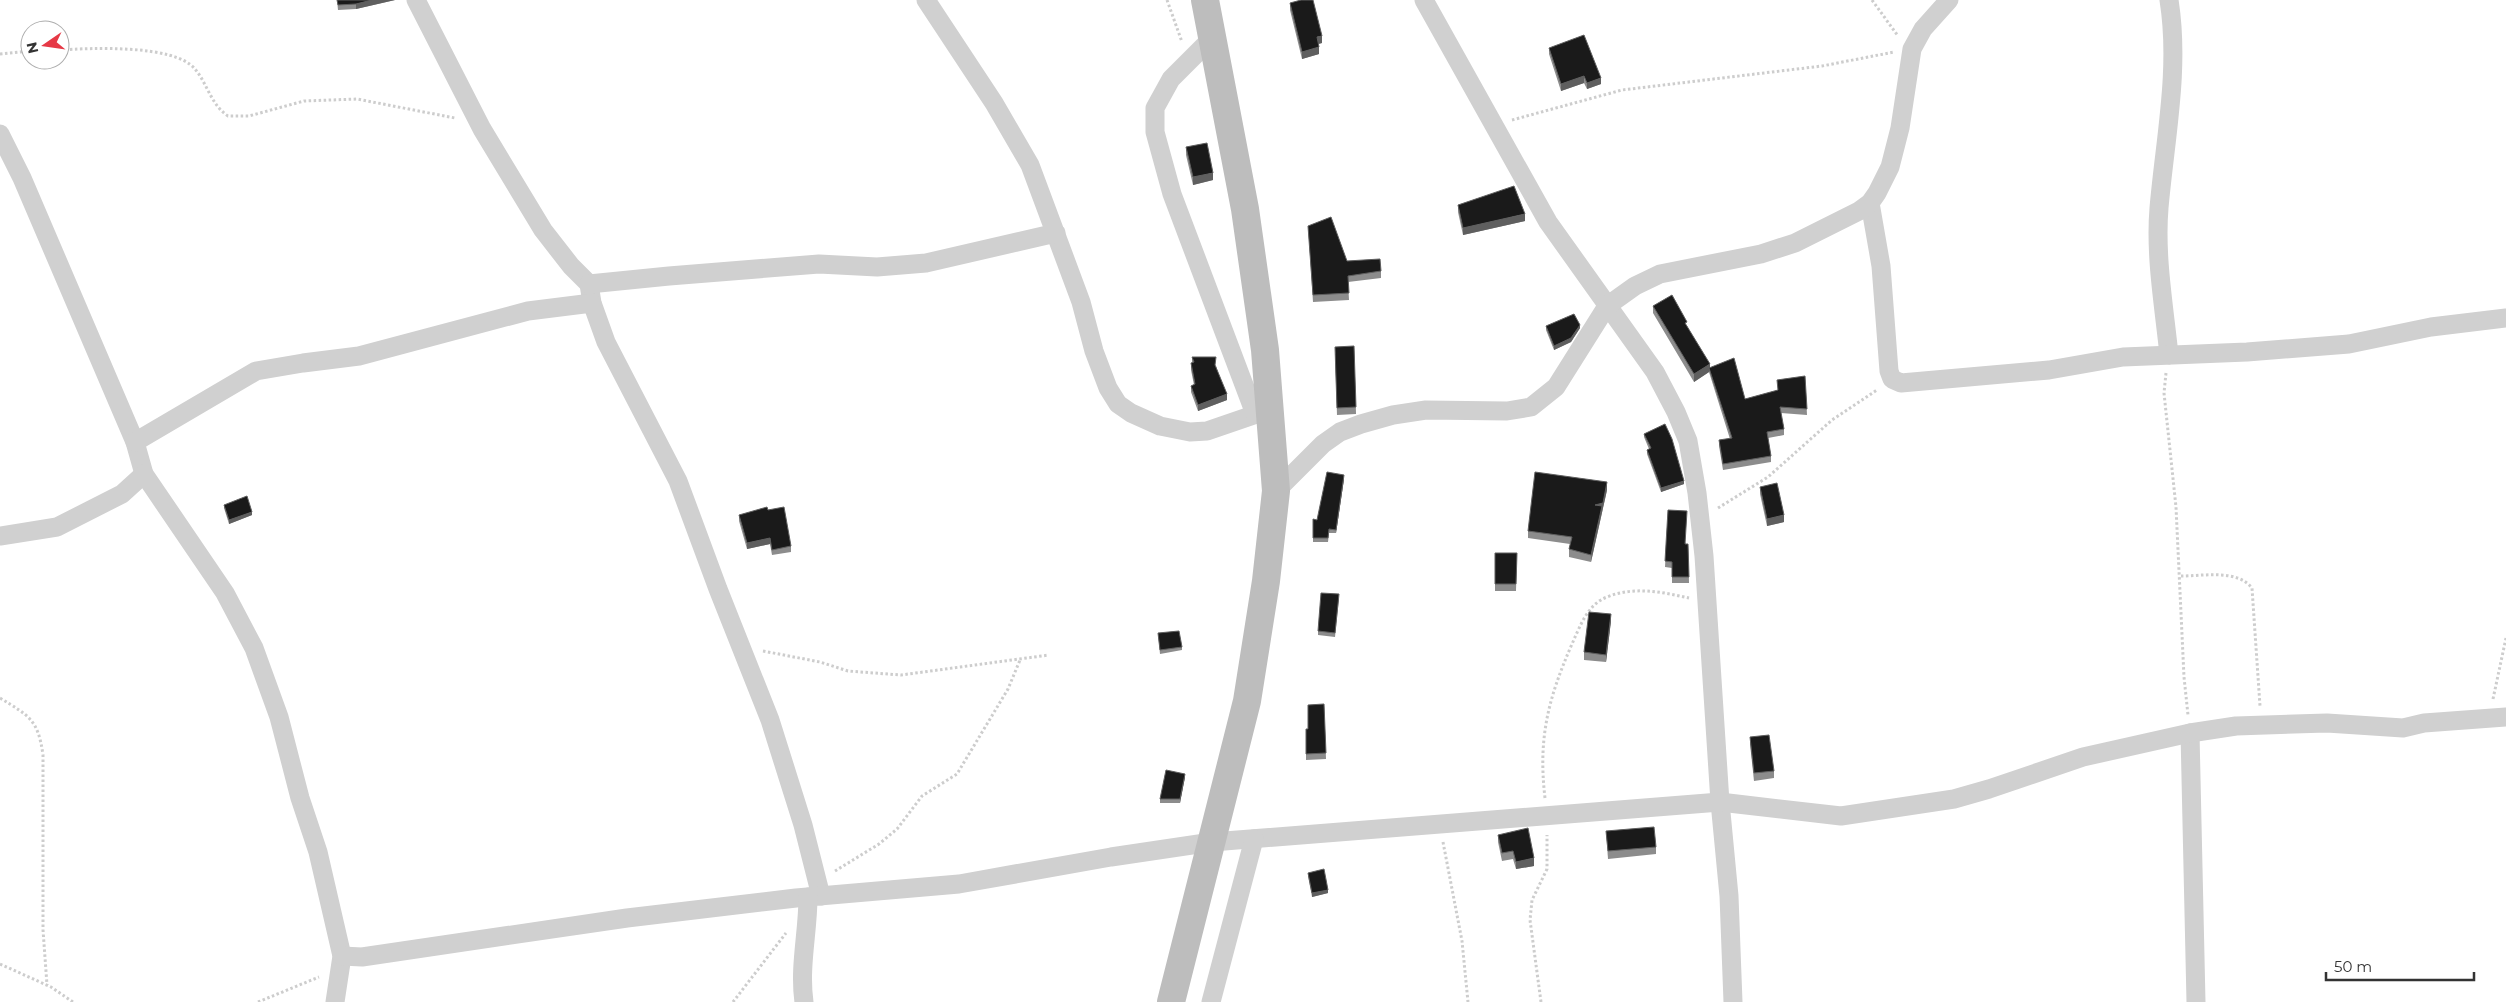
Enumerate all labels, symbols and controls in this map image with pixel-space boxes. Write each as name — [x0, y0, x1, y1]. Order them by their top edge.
north arrow — [20, 20, 70, 70]
text: N — [22, 40, 42, 55]
scale bar — [2326, 950, 2474, 982]
text: 50 m — [2334, 957, 2372, 976]

